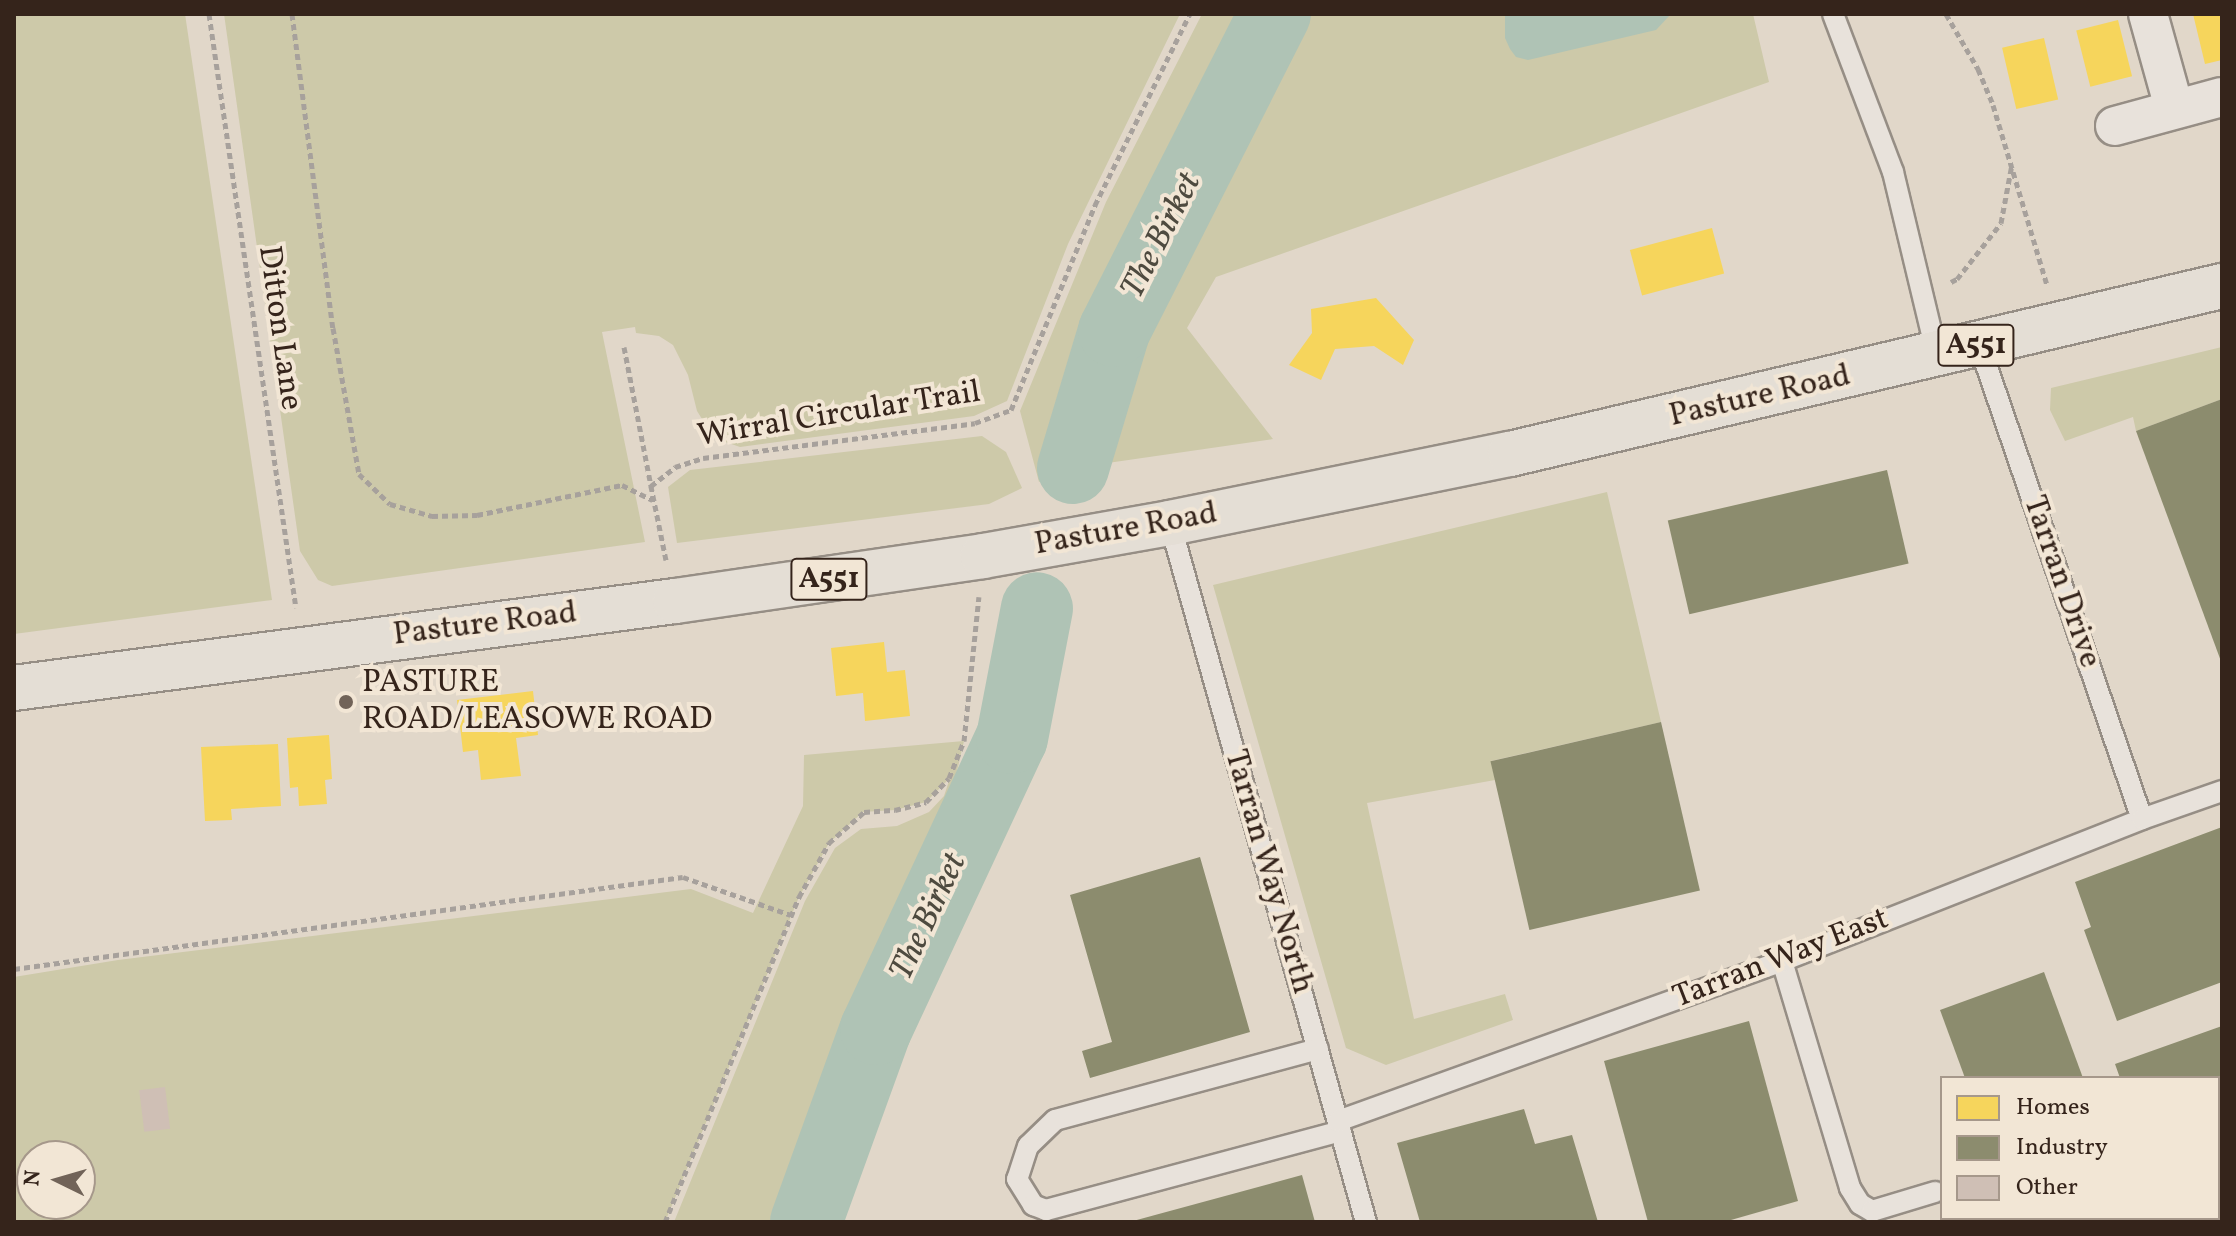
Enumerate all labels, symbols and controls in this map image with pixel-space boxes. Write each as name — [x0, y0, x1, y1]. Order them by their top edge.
water label: The Birket — [1113, 166, 1211, 306]
street label: Ditton Lane — [248, 243, 310, 413]
road number: A551 — [1936, 319, 2016, 371]
street label: Pasture Road — [1666, 358, 1854, 436]
street label: Wirral Circular Trail — [694, 374, 984, 456]
street label: Tarran Drive — [2014, 491, 2108, 673]
street label: Pasture Road — [1032, 495, 1220, 565]
road number: A551 — [789, 553, 869, 605]
street label: Pasture Road — [391, 595, 579, 655]
place label: PASTURE ROAD/LEASOWE ROAD — [362, 665, 712, 740]
marker: PASTURE ROAD/LEASOWE ROAD — [337, 693, 355, 711]
street label: Tarran Way North — [1215, 745, 1321, 999]
water label: The Birket — [882, 847, 976, 987]
street label: Tarran Way East — [1667, 900, 1895, 1018]
legend — [1940, 1076, 2220, 1220]
text: Homes — [2016, 1091, 2090, 1125]
text: Industry — [2016, 1131, 2108, 1165]
north arrow — [16, 1140, 96, 1220]
text: N — [17, 1169, 50, 1187]
text: Other — [2016, 1171, 2078, 1205]

